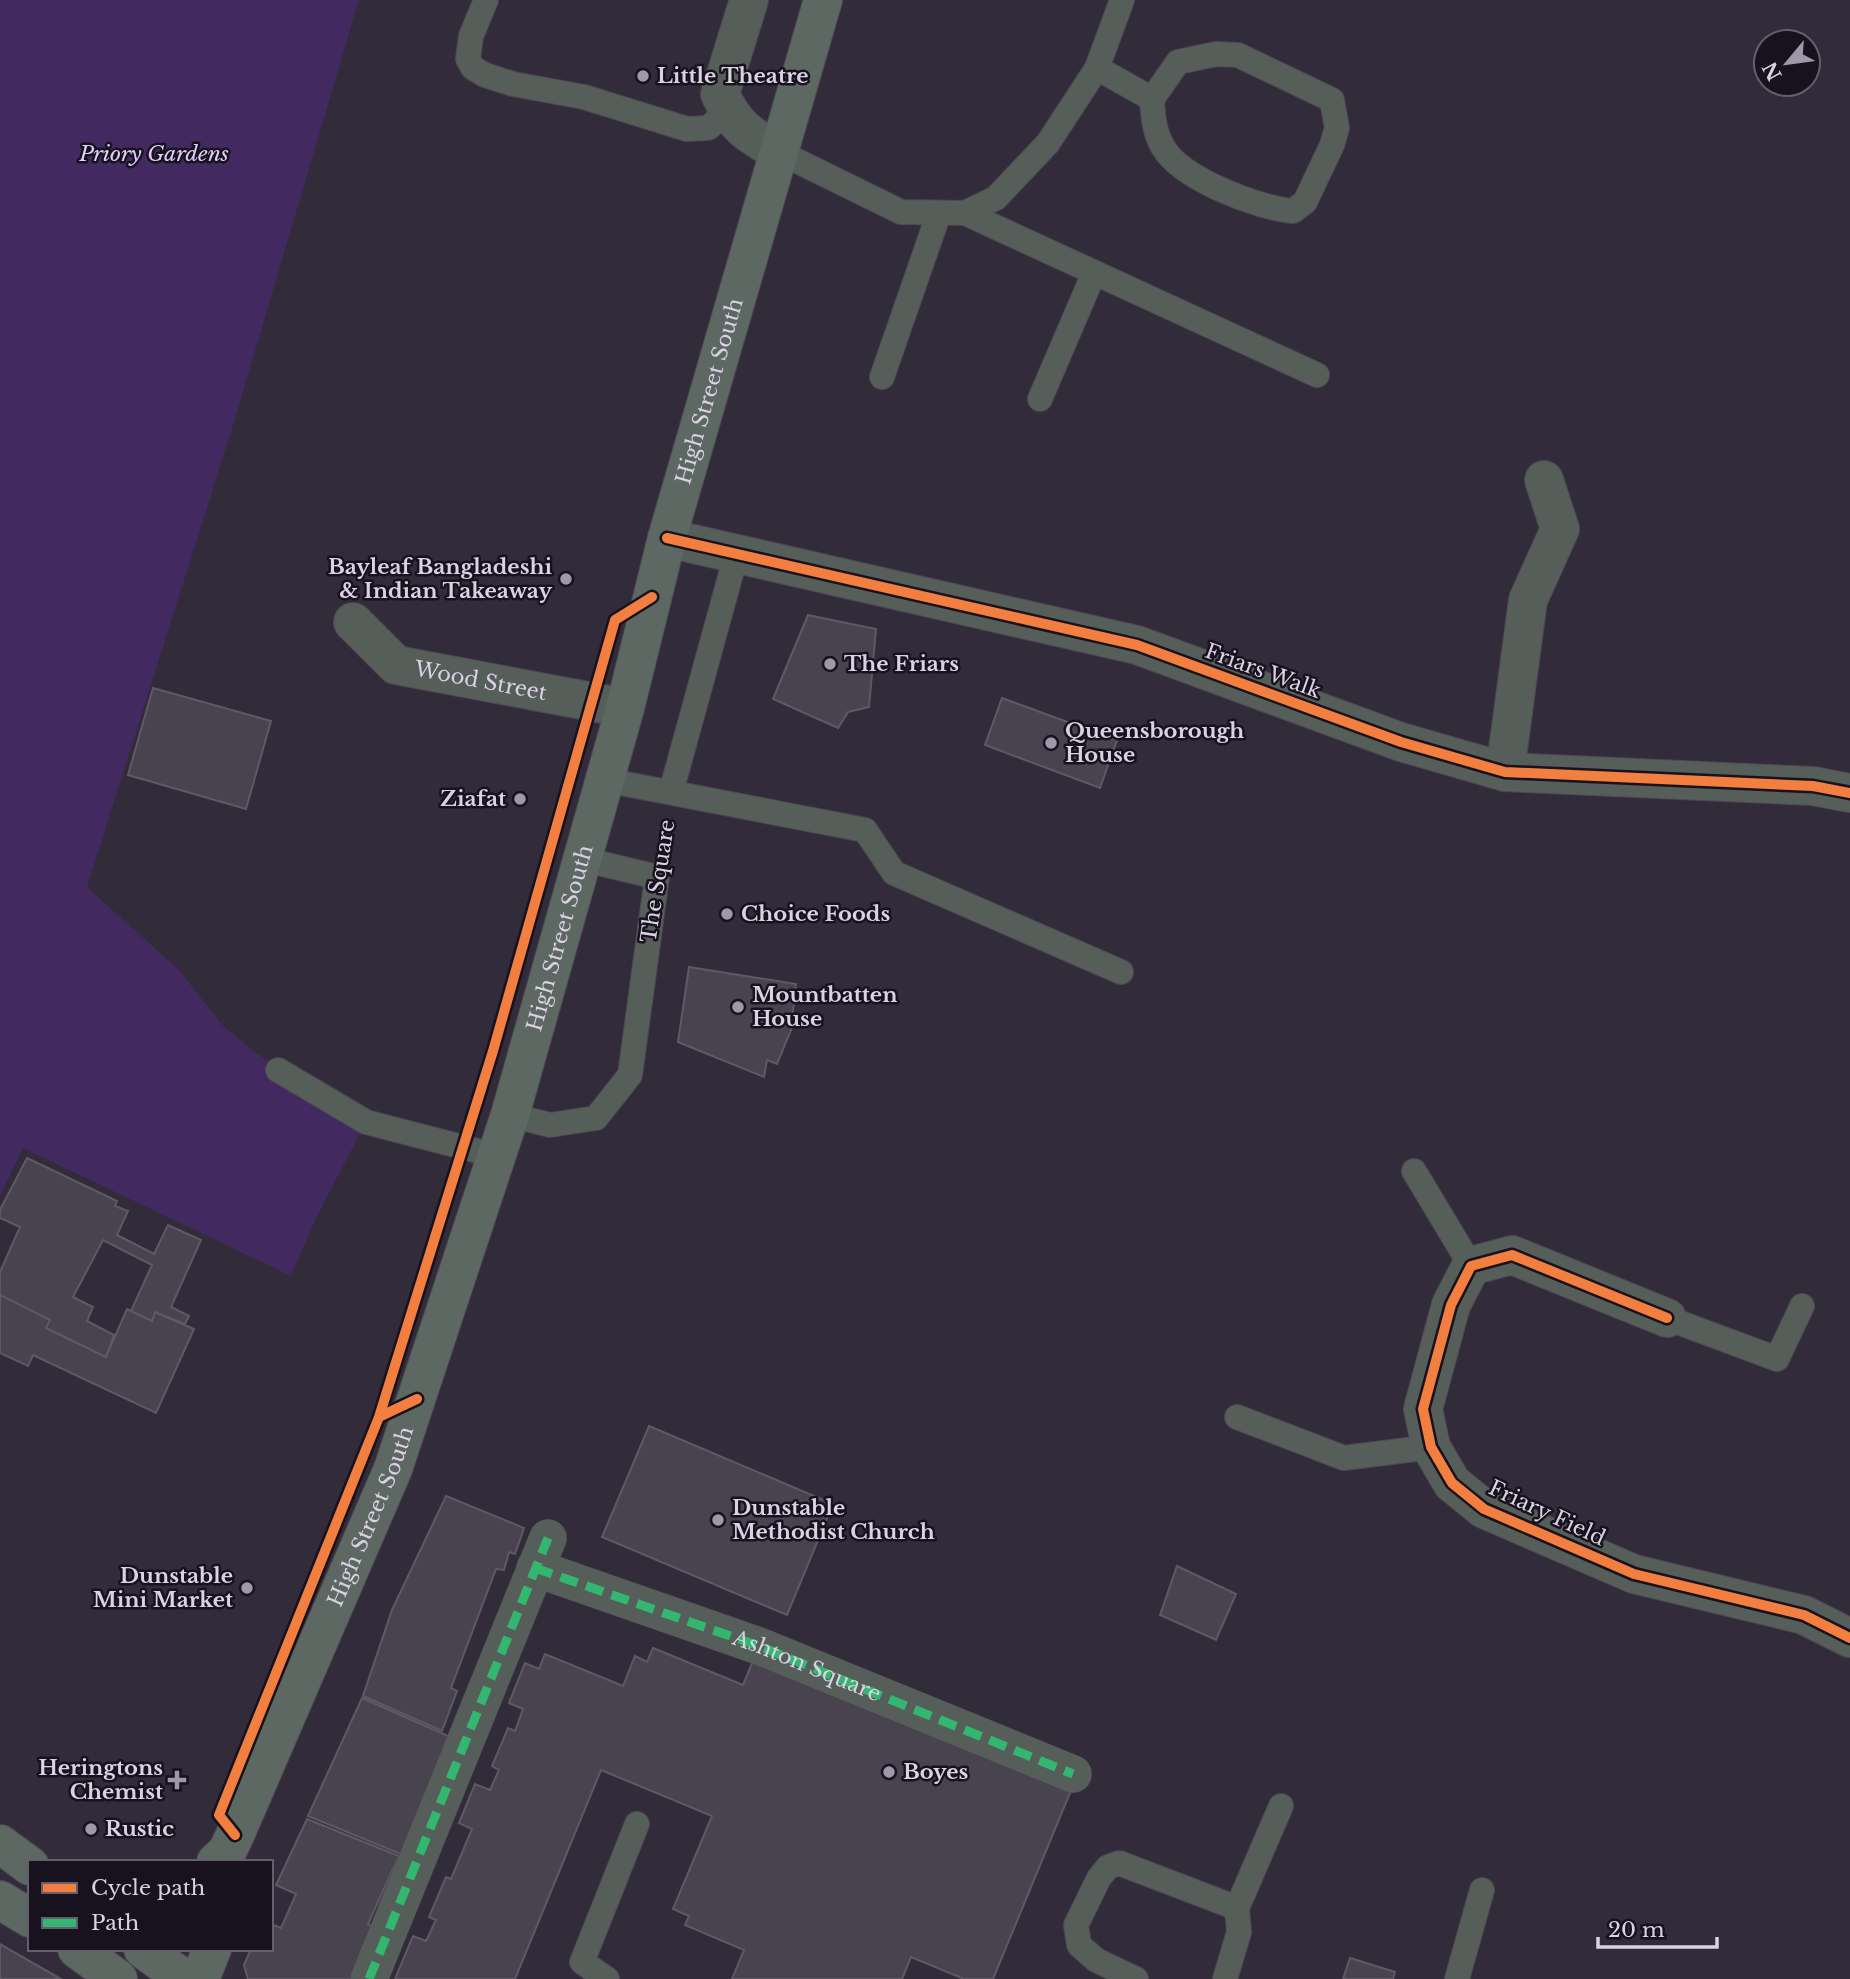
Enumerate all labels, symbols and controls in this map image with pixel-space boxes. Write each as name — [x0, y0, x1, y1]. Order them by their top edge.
north arrow — [1752, 28, 1822, 98]
text: N — [1758, 57, 1787, 84]
place label: Little Theatre — [657, 63, 809, 89]
marker: Little Theatre — [635, 68, 651, 84]
park label: Priory Gardens — [78, 141, 229, 167]
street label: High Street South — [670, 295, 749, 487]
place label: Bayleaf Bangladeshi & Indian Takeaway — [328, 554, 552, 604]
marker: Bayleaf Bangladeshi & Indian Takeaway — [558, 571, 574, 587]
street label: Friars Walk — [1201, 638, 1325, 704]
place label: The Friars — [844, 651, 959, 677]
street label: Wood Street — [411, 656, 549, 706]
marker: The Friars — [822, 656, 838, 672]
place label: Queensborough House — [1065, 718, 1244, 768]
marker: Queensborough House — [1043, 735, 1059, 751]
place label: Ziafat — [440, 786, 506, 812]
marker: Ziafat — [512, 791, 528, 807]
street label: The Square — [635, 818, 681, 944]
street label: High Street South — [521, 842, 599, 1034]
place label: Choice Foods — [741, 901, 890, 927]
marker: Choice Foods — [719, 906, 735, 922]
place label: Mountbatten House — [752, 982, 897, 1032]
marker: Mountbatten House — [730, 999, 746, 1015]
street label: High Street South — [322, 1423, 419, 1611]
street label: Friary Field — [1485, 1475, 1609, 1551]
place label: Dunstable Methodist Church — [732, 1495, 935, 1545]
marker: Dunstable Methodist Church — [710, 1512, 726, 1528]
place label: Dunstable Mini Market — [93, 1563, 233, 1613]
marker: Dunstable Mini Market — [239, 1580, 255, 1596]
street label: Ashton Square — [728, 1625, 885, 1707]
place label: Heringtons Chemist — [38, 1755, 163, 1805]
place label: Boyes — [903, 1759, 969, 1785]
marker: Boyes — [881, 1764, 897, 1780]
marker: Heringtons Chemist — [169, 1772, 185, 1788]
place label: Rustic — [105, 1816, 174, 1842]
marker: Rustic — [83, 1821, 99, 1837]
legend — [28, 1860, 273, 1951]
text: Cycle path — [91, 1875, 205, 1901]
scale bar — [1598, 1906, 1717, 1950]
text: Path — [91, 1910, 139, 1936]
text: 20 m — [1608, 1917, 1665, 1943]

